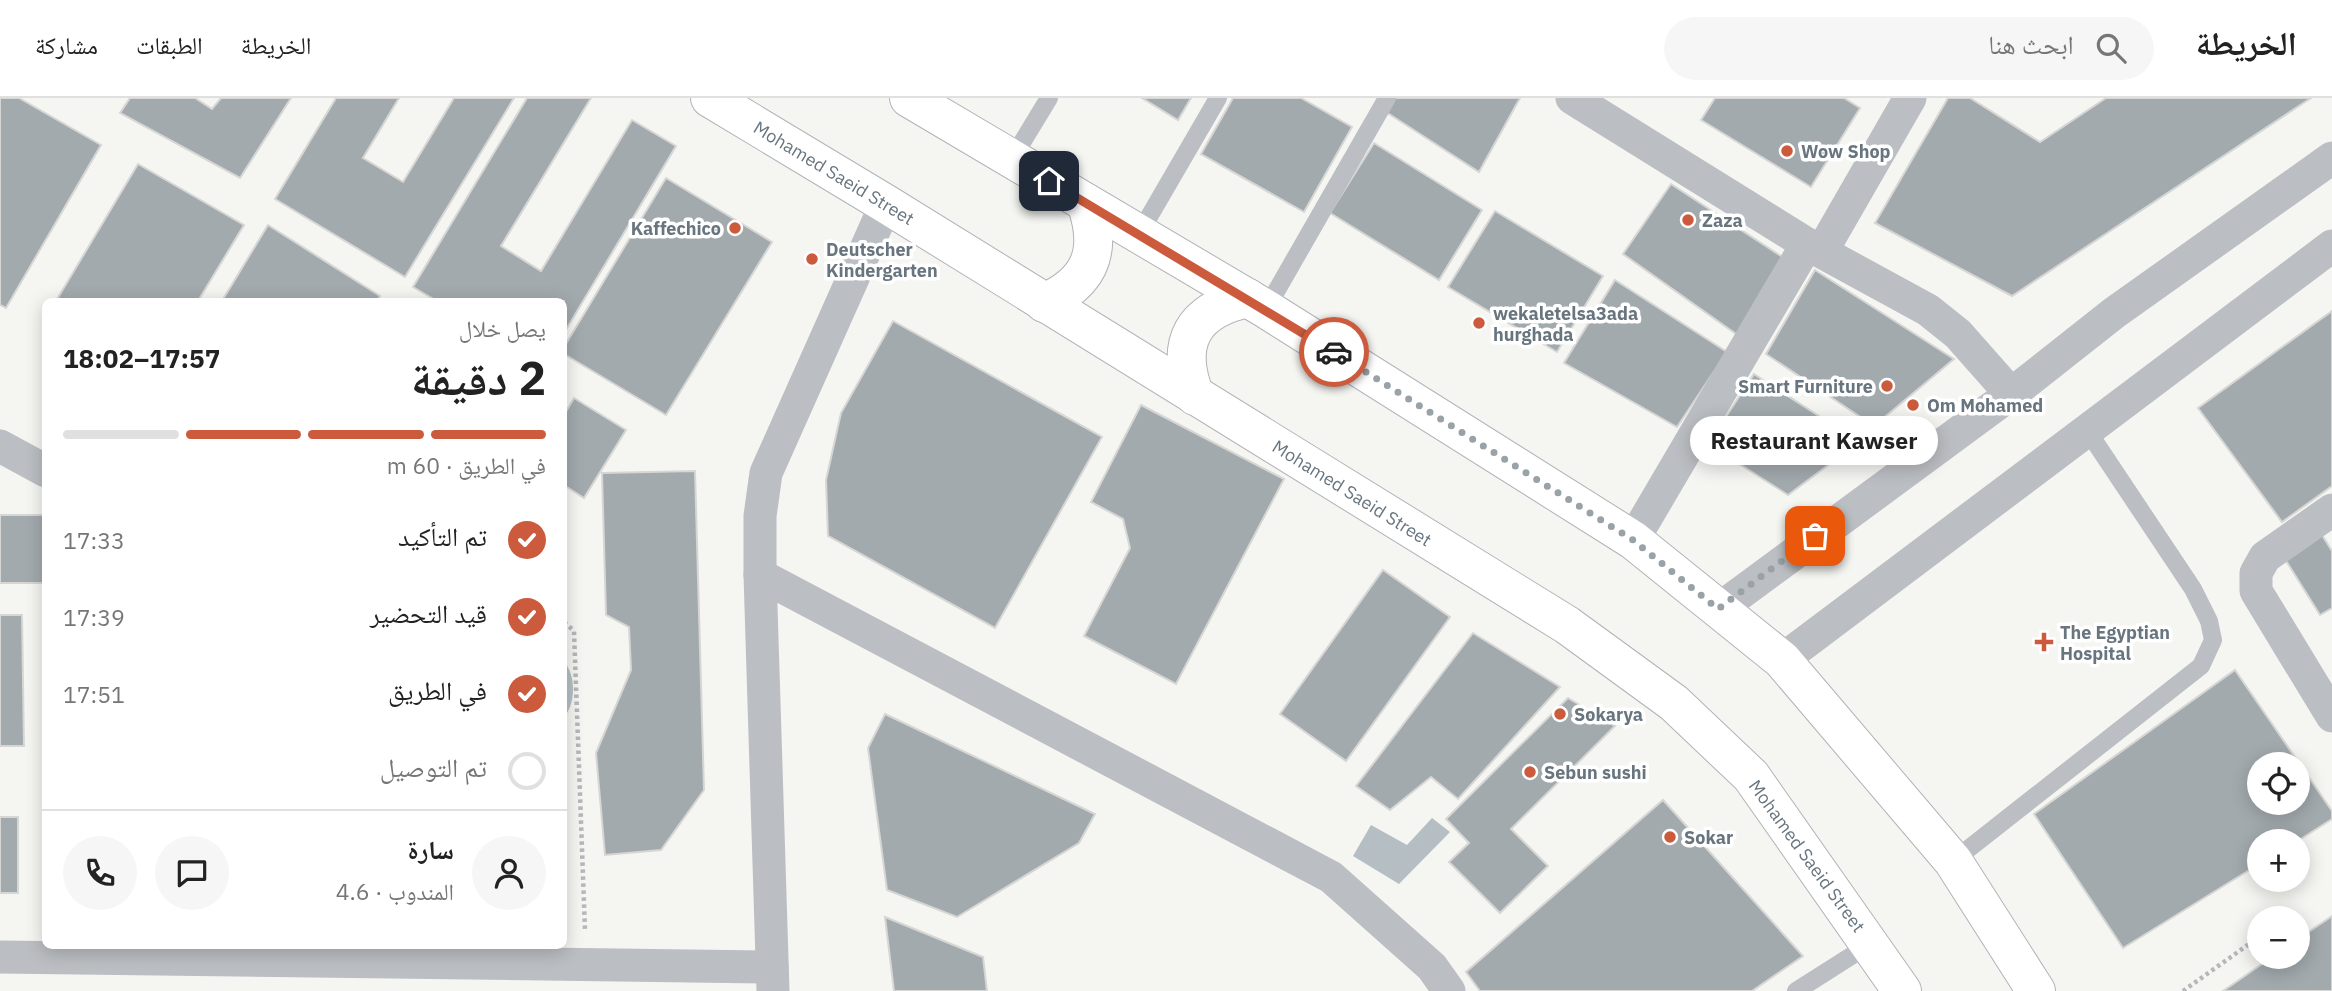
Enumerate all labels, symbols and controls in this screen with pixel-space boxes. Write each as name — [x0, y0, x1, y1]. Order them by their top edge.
search box — [1664, 17, 2154, 80]
text: الخريطة — [2196, 21, 2297, 64]
text: ابحث هنا — [1988, 27, 2074, 61]
text: مشاركة — [35, 29, 98, 61]
text: الطبقات — [136, 29, 203, 61]
text: الخريطة — [241, 29, 311, 61]
icon: search — [2092, 29, 2130, 67]
street label: Mohamed Saeid Street — [749, 116, 919, 230]
place label: Wow Shop — [1801, 140, 1891, 163]
marker: Wow Shop — [1779, 143, 1795, 159]
pin — [1019, 151, 1079, 211]
icon: home — [1030, 162, 1068, 200]
place label: Zaza — [1702, 209, 1743, 232]
marker: Zaza — [1680, 212, 1696, 228]
place label: Kaffechico — [631, 217, 721, 240]
marker: Kaffechico — [727, 220, 743, 236]
place label: Deutscher Kindergarten — [826, 238, 938, 282]
marker: Deutscher Kindergarten — [804, 251, 820, 267]
place label: wekaletelsa3ada hurghada — [1493, 302, 1638, 346]
text: يصل خلال — [459, 313, 546, 343]
marker: wekaletelsa3ada hurghada — [1471, 315, 1487, 331]
courier — [1299, 317, 1369, 387]
icon: car — [1315, 333, 1353, 371]
text: 17:57–18:02 — [63, 341, 220, 375]
text: 2 دقيقة — [411, 348, 546, 408]
place label: Smart Furniture — [1738, 375, 1873, 398]
marker: Smart Furniture — [1879, 378, 1895, 394]
place label: Om Mohamed — [1927, 394, 2043, 417]
marker: Om Mohamed — [1905, 397, 1921, 413]
callout: Restaurant Kawser — [1691, 417, 1939, 466]
text: Restaurant Kawser — [1711, 425, 1917, 455]
street label: Mohamed Saeid Street — [1268, 435, 1436, 551]
text: في الطريق · 60 m — [387, 450, 546, 480]
pin — [1785, 506, 1845, 566]
icon: bag — [1796, 517, 1834, 555]
text: تم التأكيد — [398, 519, 487, 553]
icon: check — [508, 521, 546, 559]
text: 17:33 — [63, 525, 125, 555]
text: قيد التحضير — [370, 596, 487, 630]
icon: check — [508, 598, 546, 636]
text: 17:39 — [63, 602, 125, 632]
place label: The Egyptian Hospital — [2060, 621, 2170, 665]
marker: The Egyptian Hospital — [2034, 632, 2054, 652]
text: في الطريق — [388, 673, 487, 707]
icon: check — [508, 675, 546, 713]
text: 17:51 — [63, 679, 125, 709]
place label: Sokarya — [1574, 703, 1643, 726]
marker: Sokarya — [1552, 706, 1568, 722]
text: تم التوصيل — [380, 750, 487, 784]
map controls — [2247, 752, 2310, 969]
button: locate — [2247, 752, 2310, 815]
place label: Sebun sushi — [1544, 761, 1647, 784]
marker: Sebun sushi — [1522, 764, 1538, 780]
street label: Mohamed Saeid Street — [1744, 775, 1870, 937]
place label: Sokar — [1684, 826, 1733, 849]
marker: Sokar — [1662, 829, 1678, 845]
button: + — [2247, 829, 2310, 892]
text: سارة — [407, 832, 454, 866]
button: phone — [63, 836, 137, 910]
button: chat — [155, 836, 229, 910]
button: person — [472, 836, 546, 910]
text: المندوب · 4.6 — [336, 876, 454, 906]
button: − — [2247, 906, 2310, 969]

